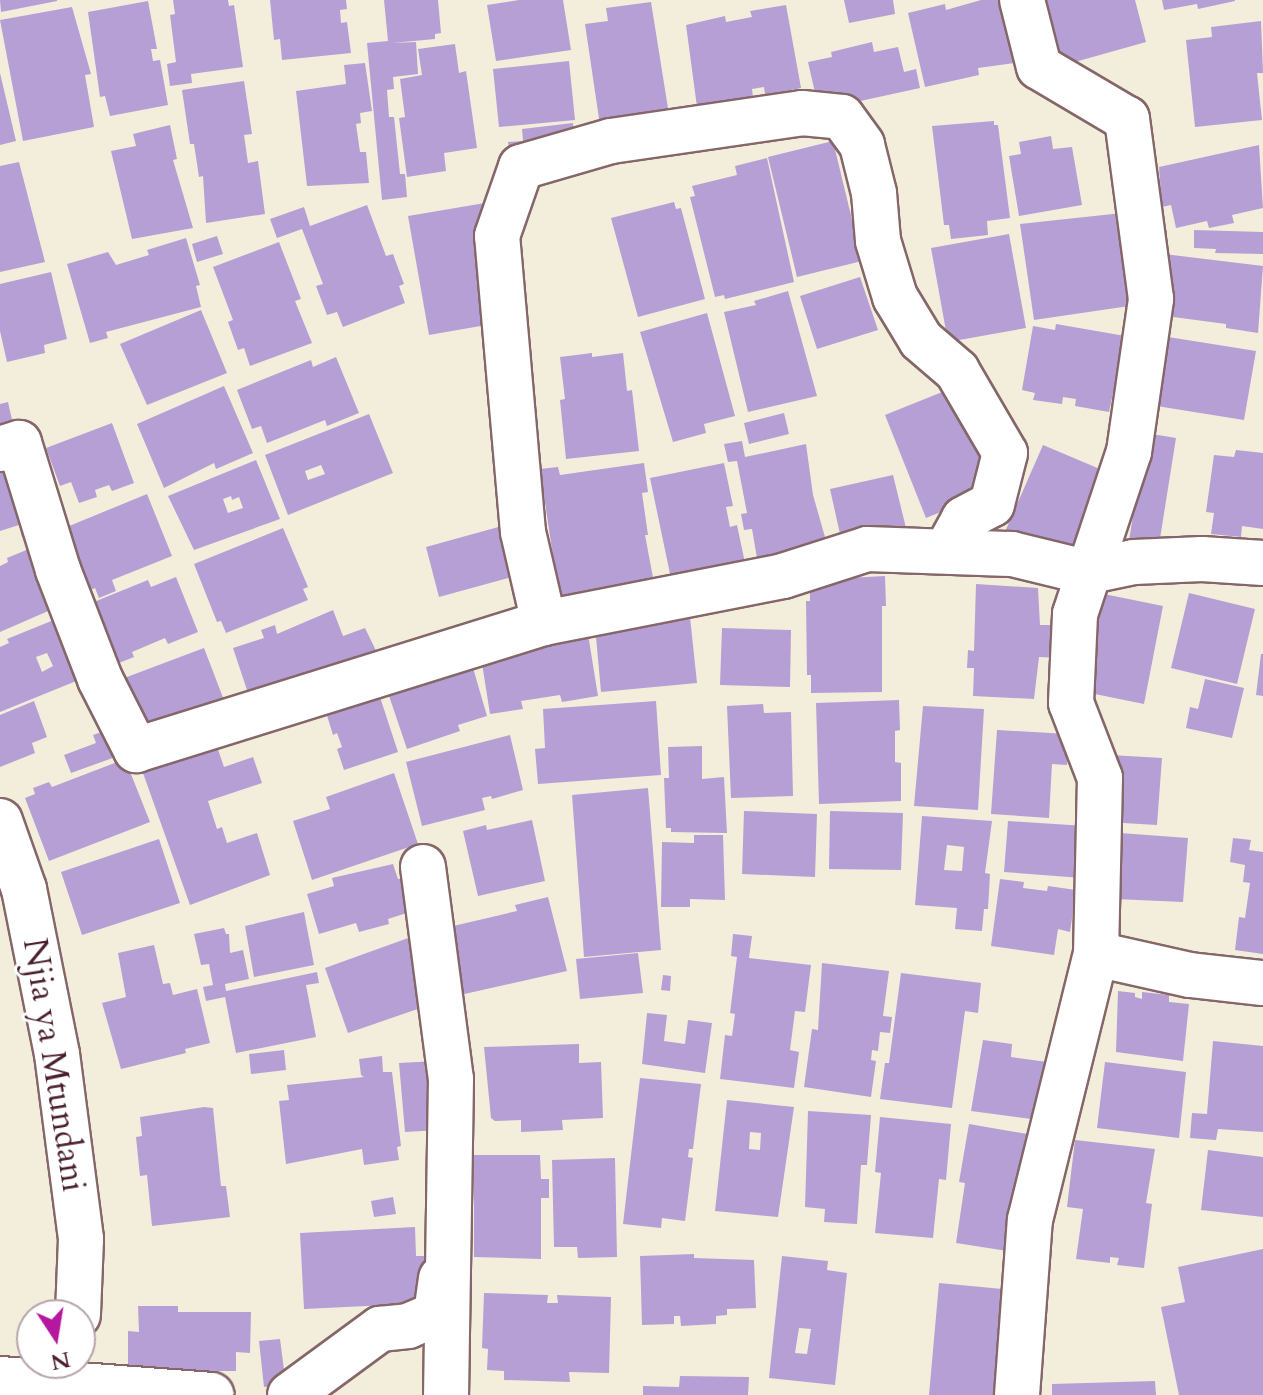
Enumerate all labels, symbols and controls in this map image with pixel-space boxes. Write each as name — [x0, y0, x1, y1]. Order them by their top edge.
street label: Njia ya Mtundani — [14, 935, 94, 1195]
north arrow — [16, 1299, 96, 1379]
text: N — [48, 1344, 73, 1377]

